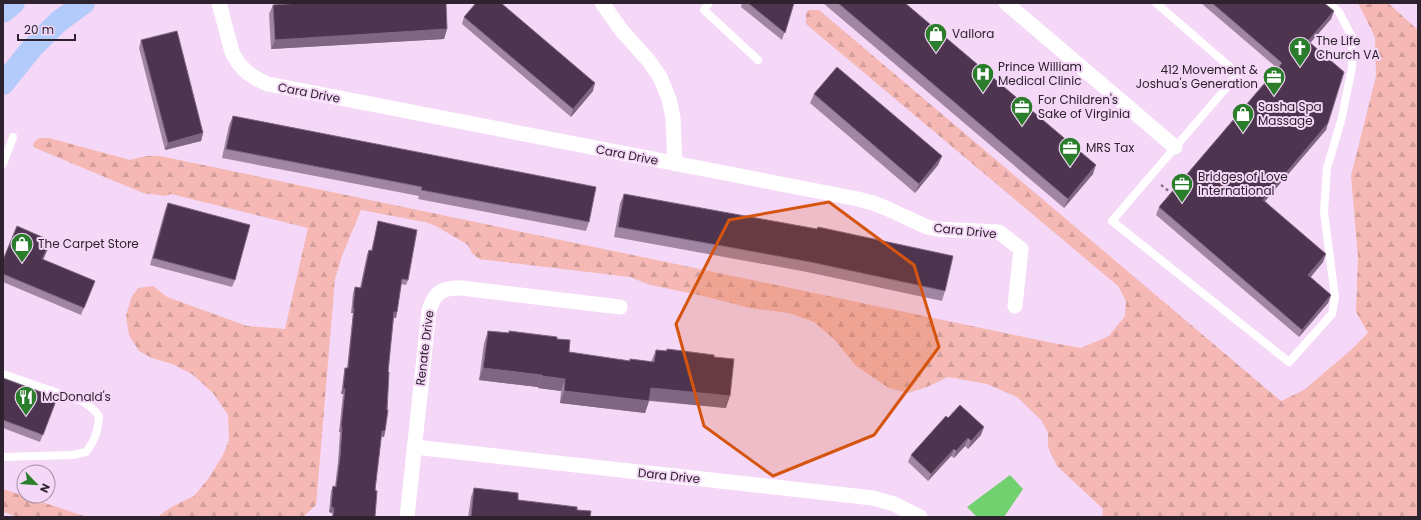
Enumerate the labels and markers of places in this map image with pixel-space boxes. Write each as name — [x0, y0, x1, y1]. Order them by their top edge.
shop icon: Vallora — [923, 21, 949, 54]
place label: Vallora — [952, 25, 994, 42]
place label: The Life Church VA — [1316, 32, 1379, 63]
church icon: The Life Church VA — [1287, 35, 1313, 68]
place label: Prince William Medical Clinic — [998, 58, 1082, 89]
hospital icon: Prince William Medical Clinic — [970, 61, 996, 94]
place label: 412 Movement & Joshua's Generation — [1136, 61, 1258, 92]
office icon: 412 Movement & Joshua's Generation — [1261, 64, 1287, 97]
place label: For Children's Sake of Virginia — [1038, 91, 1130, 122]
office icon: For Children's Sake of Virginia — [1009, 94, 1035, 127]
place label: Sasha Spa Massage — [1258, 98, 1322, 129]
shop icon: Sasha Spa Massage — [1230, 101, 1256, 134]
office icon: MRS Tax — [1057, 135, 1083, 168]
place label: MRS Tax — [1086, 139, 1134, 156]
place label: Bridges of Love International — [1198, 168, 1288, 199]
office icon: Bridges of Love International — [1169, 171, 1195, 204]
shop icon: The Carpet Store — [9, 231, 35, 264]
place label: The Carpet Store — [38, 235, 139, 252]
restaurant icon: McDonald's — [13, 384, 39, 417]
place label: McDonald's — [42, 388, 111, 405]

